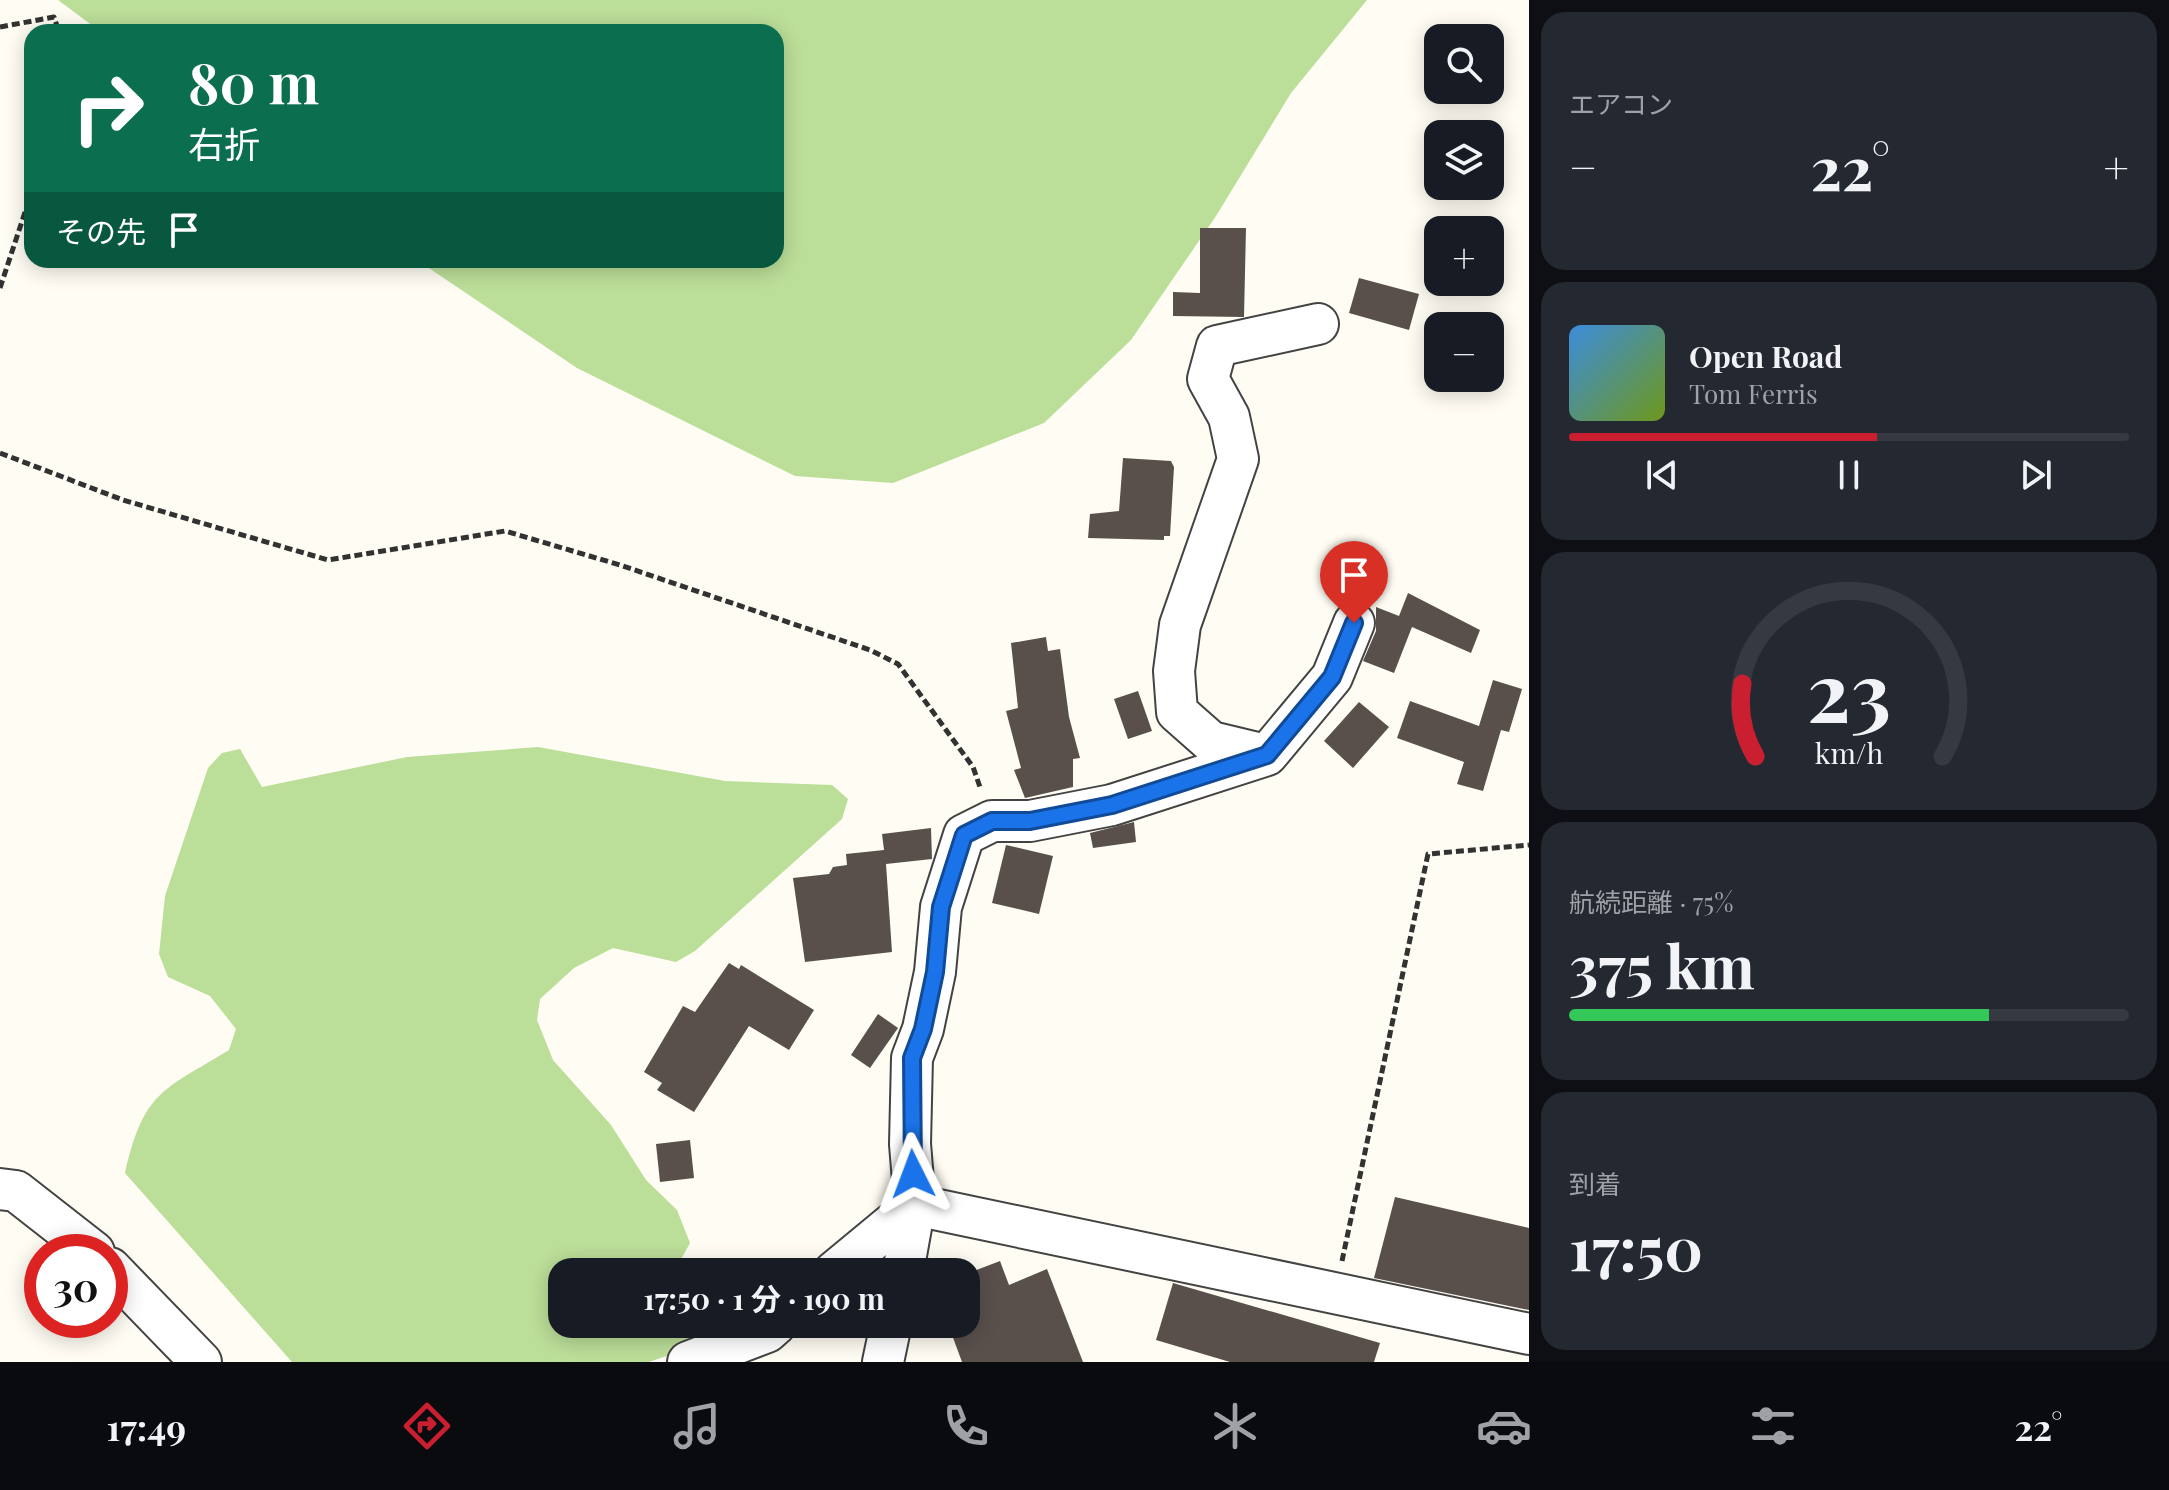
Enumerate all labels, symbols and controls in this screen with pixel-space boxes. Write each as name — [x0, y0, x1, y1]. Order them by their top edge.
map controls — [1424, 24, 1504, 392]
button: search — [1424, 24, 1504, 104]
text: 80 m — [188, 44, 319, 119]
icon: right — [56, 56, 160, 160]
text: エアコン — [1569, 86, 1673, 121]
text: 右折 — [188, 119, 260, 167]
button: layers — [1424, 120, 1504, 200]
text: 22° — [1810, 126, 1890, 206]
text: − — [1569, 136, 1597, 195]
text: + — [2103, 136, 2129, 195]
icon: arrive — [162, 208, 206, 252]
text: その先 — [56, 211, 146, 251]
button: + — [1424, 216, 1504, 296]
button: − — [1424, 312, 1504, 392]
text: Open Road — [1689, 336, 1842, 376]
text: Tom Ferris — [1689, 376, 1818, 411]
icon: previous — [1640, 453, 1684, 497]
icon: pause — [1827, 453, 1871, 497]
icon: next — [2014, 453, 2058, 497]
pin — [1320, 541, 1388, 623]
icon: arrive — [1332, 553, 1376, 597]
text: 23 — [1807, 633, 1891, 744]
text: km/h — [1815, 733, 1883, 771]
text: 航続距離 · 75% — [1569, 884, 1733, 919]
text: 375 km — [1569, 924, 1755, 1004]
position arrow — [871, 1132, 955, 1216]
text: 到着 — [1569, 1166, 1621, 1201]
text: 17:50 — [1569, 1206, 1703, 1286]
speed limit sign: 30 — [24, 1234, 128, 1338]
text: 17:50 · 1 分 · 190 m — [643, 1278, 885, 1318]
icon: directions — [399, 1398, 455, 1454]
icon: music — [669, 1398, 725, 1454]
icon: phone — [938, 1398, 994, 1454]
icon: climate — [1207, 1398, 1263, 1454]
icon: car — [1476, 1398, 1532, 1454]
icon: filters — [1745, 1398, 1801, 1454]
text: 17:49 — [107, 1402, 186, 1450]
text: 22° — [2014, 1402, 2062, 1450]

